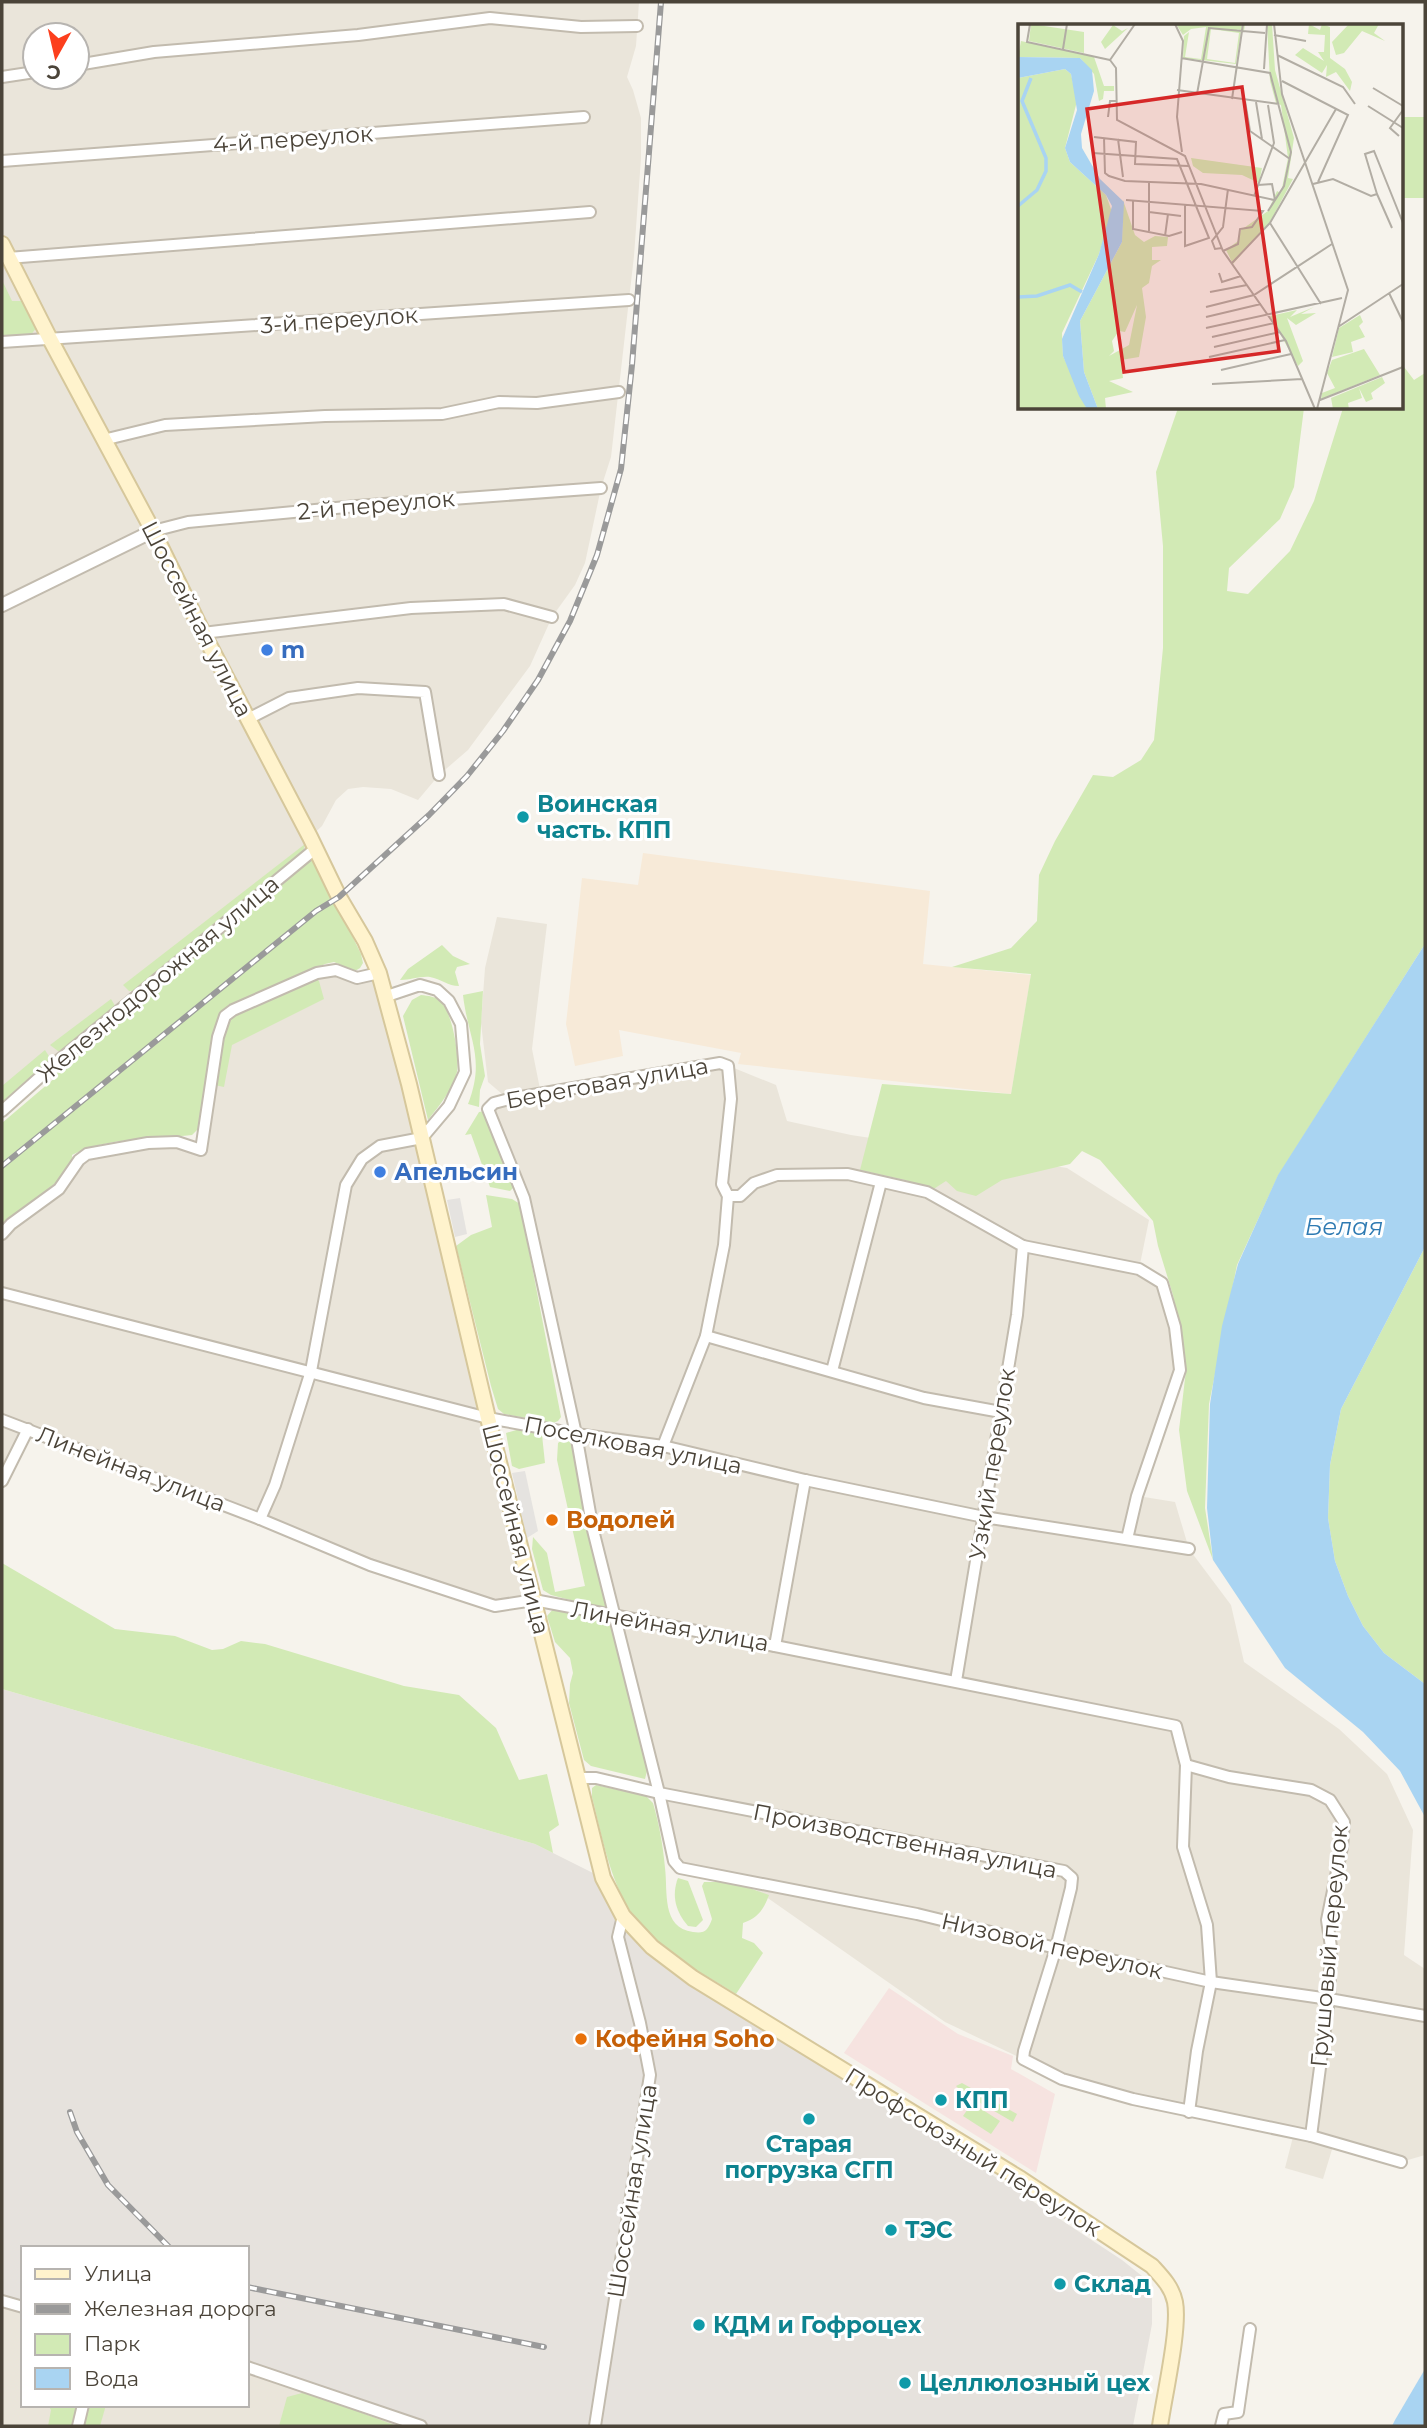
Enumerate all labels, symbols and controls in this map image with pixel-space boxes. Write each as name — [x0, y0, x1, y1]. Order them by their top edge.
north arrow — [21, 21, 91, 91]
inset map — [1018, 24, 1402, 410]
text: С — [45, 60, 62, 85]
street label: 4-й переулок — [212, 119, 375, 159]
street label: 3-й переулок — [259, 300, 419, 339]
street label: 2-й переулок — [296, 484, 456, 526]
street label: Шоссейная улица — [135, 516, 259, 722]
place label: m — [281, 636, 305, 664]
marker: m — [259, 642, 275, 658]
place label: Воинская часть. КПП — [537, 790, 672, 844]
marker: Воинская часть. КПП — [515, 809, 531, 825]
street label: Железнодорожная улица — [31, 870, 285, 1088]
street label: Береговая улица — [504, 1051, 710, 1115]
place label: Апельсин — [394, 1158, 518, 1186]
marker: Апельсин — [372, 1164, 388, 1180]
water label: Белая — [1305, 1212, 1383, 1241]
street label: Узкий переулок — [963, 1366, 1021, 1562]
street label: Поселковая улица — [522, 1410, 744, 1480]
street label: Линейная улица — [33, 1420, 229, 1518]
street label: Шоссейная улица — [476, 1421, 556, 1637]
place label: Водолей — [566, 1506, 675, 1534]
marker: Водолей — [544, 1512, 560, 1528]
street label: Линейная улица — [569, 1595, 771, 1657]
street label: Производственная улица — [751, 1798, 1059, 1884]
street label: Грушовый переулок — [1304, 1823, 1354, 2068]
street label: Низовой переулок — [939, 1907, 1166, 1985]
place label: Кофейня Soho — [595, 2025, 775, 2053]
marker: Кофейня Soho — [573, 2031, 589, 2047]
street label: Профсоюзный переулок — [840, 2062, 1107, 2243]
street label: Шоссейная улица — [601, 2082, 663, 2300]
place label: КПП — [955, 2086, 1009, 2114]
marker: КПП — [933, 2092, 949, 2108]
marker: Старая погрузка СГП — [801, 2111, 817, 2127]
place label: Старая погрузка СГП — [724, 2130, 894, 2184]
place label: ТЭС — [905, 2216, 953, 2244]
marker: ТЭС — [883, 2222, 899, 2238]
legend — [21, 2246, 248, 2407]
text: Улица — [84, 2261, 152, 2286]
place label: Склад — [1074, 2270, 1151, 2298]
marker: Склад — [1052, 2276, 1068, 2292]
text: Железная дорога — [84, 2296, 276, 2321]
place label: КДМ и Гофроцех — [713, 2311, 922, 2339]
marker: КДМ и Гофроцех — [691, 2317, 707, 2333]
text: Парк — [84, 2331, 140, 2356]
text: Вода — [84, 2366, 139, 2391]
place label: Целлюлозный цех — [919, 2369, 1151, 2397]
marker: Целлюлозный цех — [897, 2375, 913, 2391]

